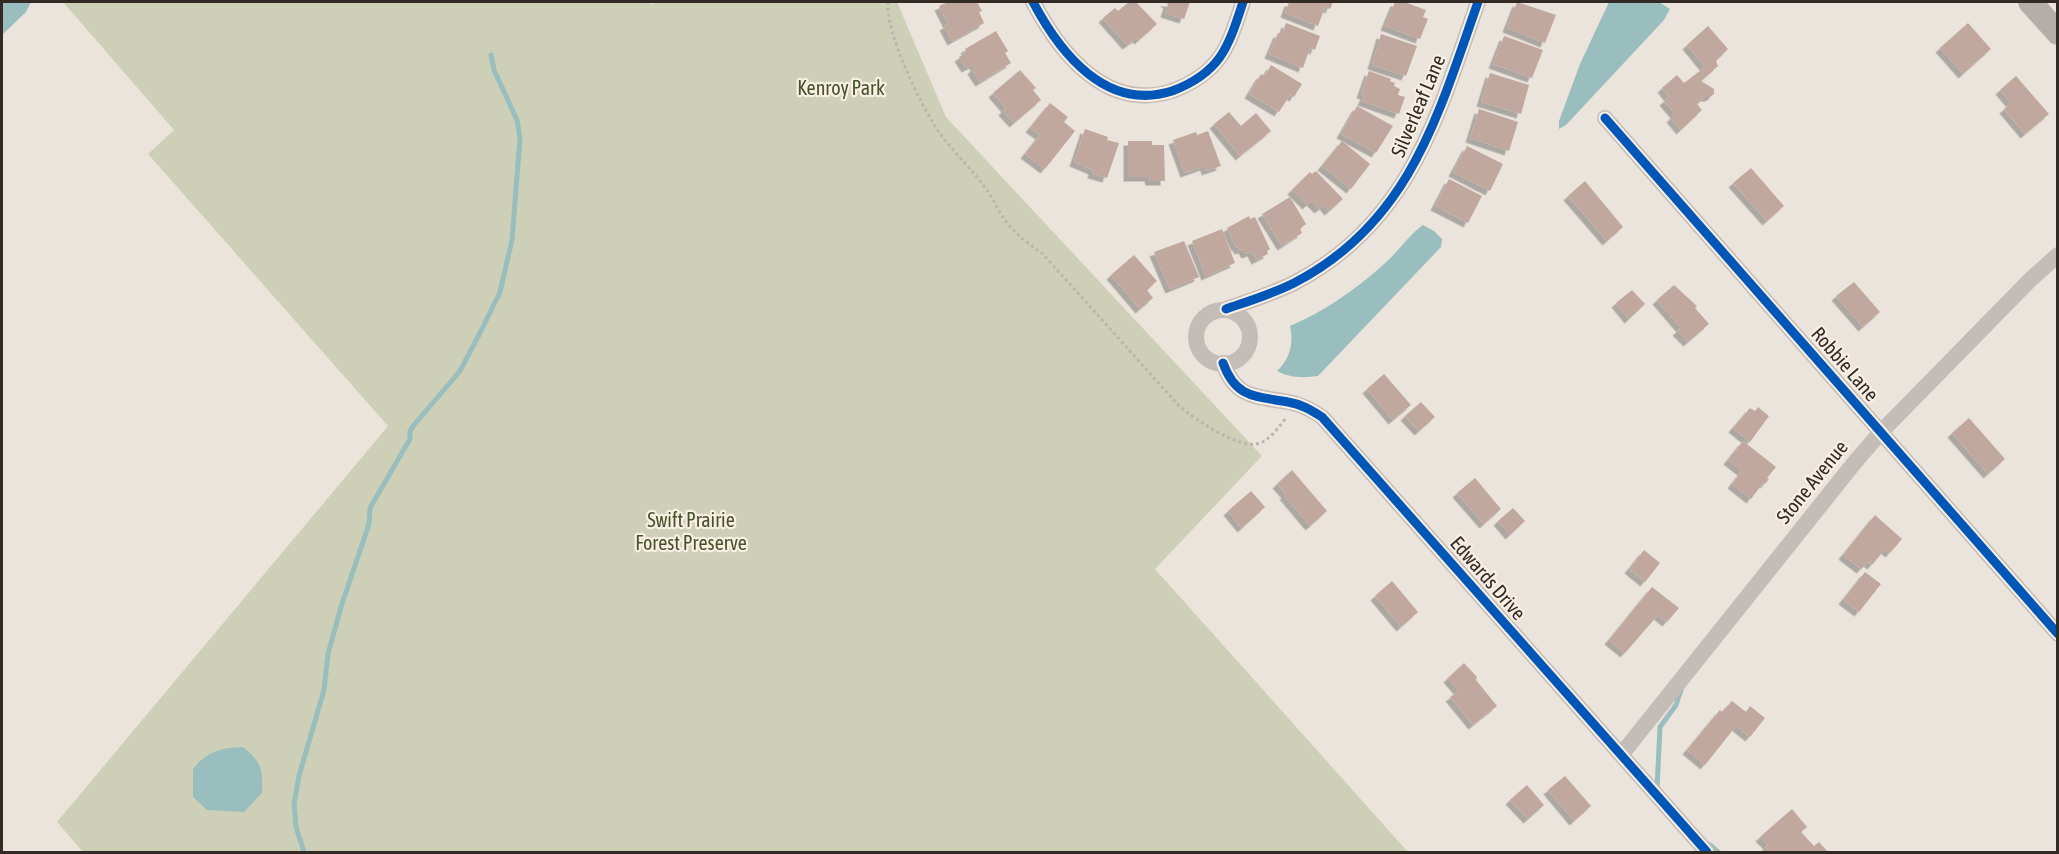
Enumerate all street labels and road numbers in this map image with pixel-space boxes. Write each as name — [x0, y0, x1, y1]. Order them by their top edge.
street label: Silverleaf Lane — [1386, 51, 1449, 160]
street label: Robbie Lane — [1807, 322, 1884, 405]
street label: Stone Avenue — [1771, 435, 1852, 528]
street label: Edwards Drive — [1446, 531, 1531, 624]

